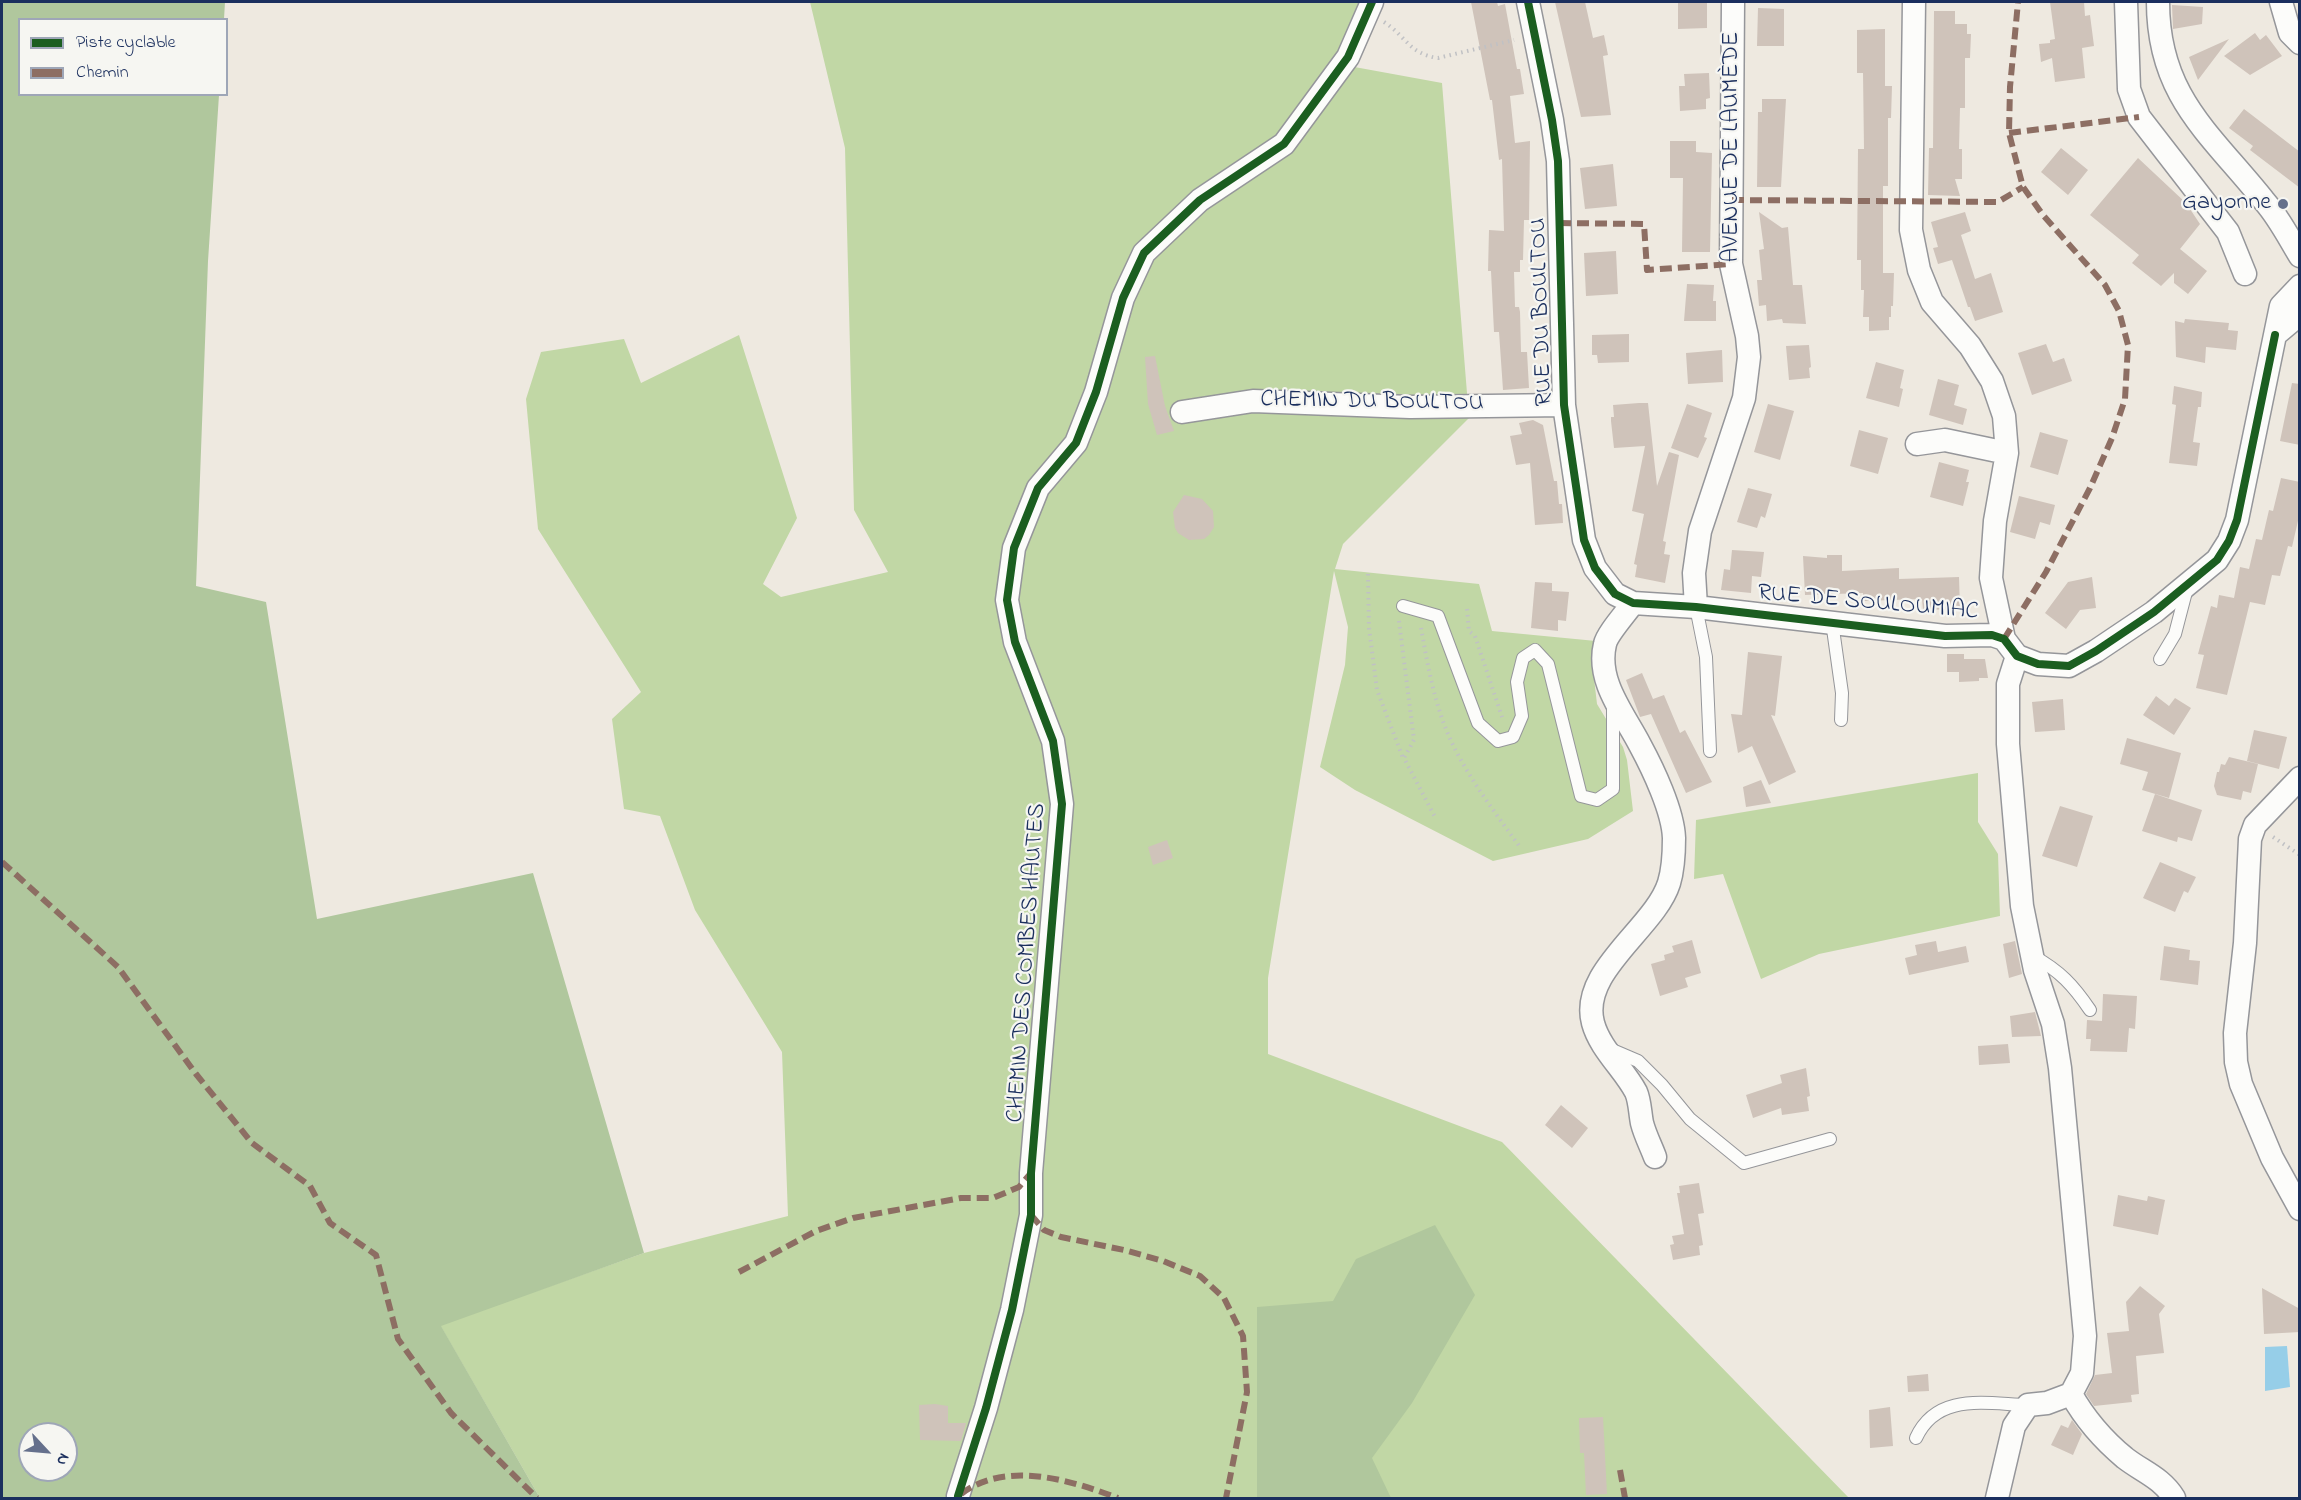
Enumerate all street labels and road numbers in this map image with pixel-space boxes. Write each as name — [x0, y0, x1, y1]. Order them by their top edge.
street label: AVENUE DE LAUMÈDE — [1719, 32, 1747, 262]
street label: RUE DU BOULTOU — [1525, 217, 1561, 407]
street label: CHEMIN DU BOULTOU — [1260, 387, 1484, 419]
street label: RUE DE SOULOUMIAC — [1756, 580, 1980, 628]
street label: CHEMIN DES COMBES HAUTES — [1002, 802, 1054, 1124]

